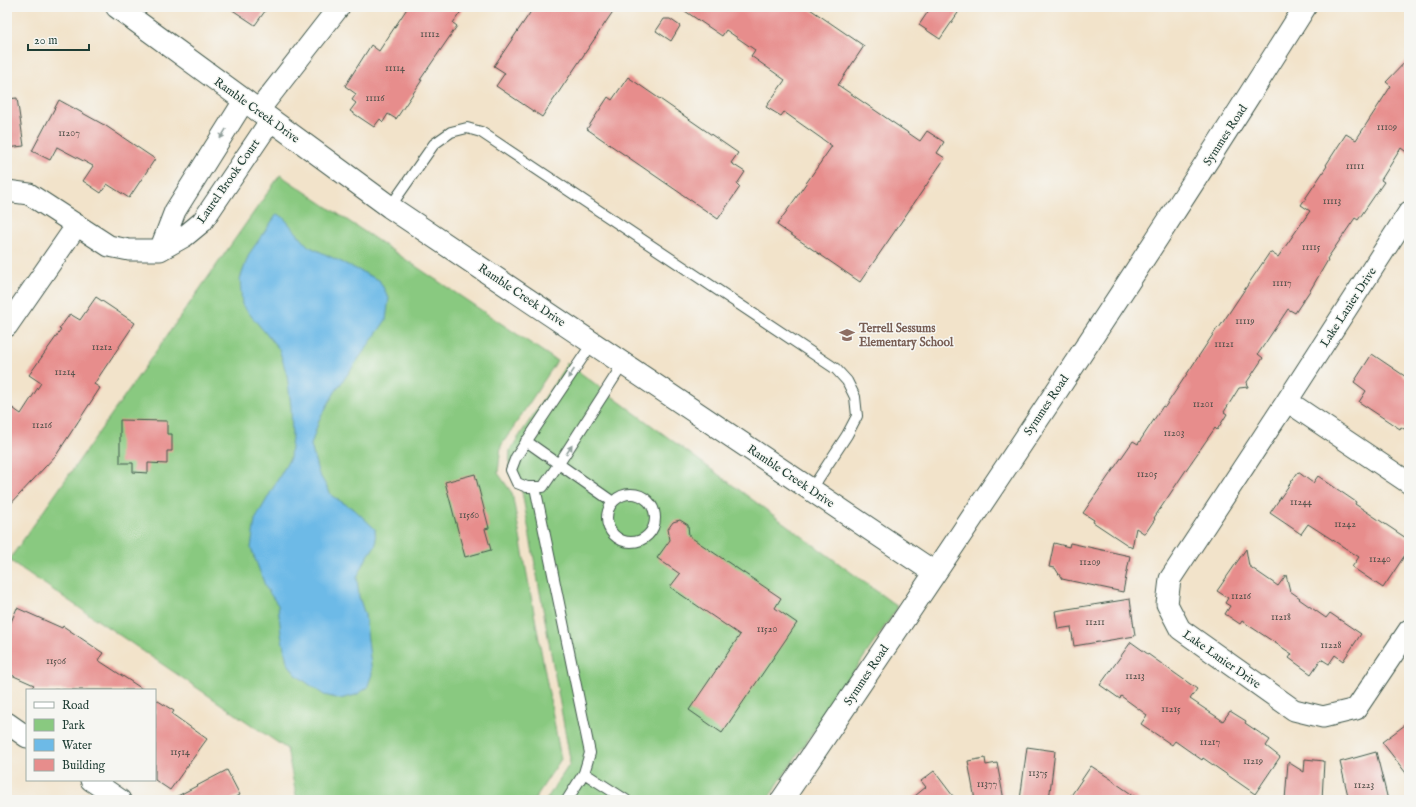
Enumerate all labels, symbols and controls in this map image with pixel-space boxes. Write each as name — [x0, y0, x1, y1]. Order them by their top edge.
scale bar — [28, 26, 89, 52]
house number: 11112 — [420, 28, 440, 41]
text: 20 m — [34, 33, 57, 48]
house number: 11114 — [385, 62, 405, 75]
street label: Ramble Creek Drive — [211, 74, 303, 147]
house number: 11116 — [365, 92, 385, 105]
street label: Symmes Road — [1200, 101, 1251, 169]
house number: 11109 — [1377, 121, 1397, 134]
house number: 11207 — [58, 127, 80, 140]
one-way arrow — [220, 128, 227, 140]
street label: Laurel Brook Court — [194, 136, 263, 226]
house number: 11111 — [1346, 160, 1365, 173]
house number: 11113 — [1323, 195, 1342, 208]
house number: 11115 — [1302, 241, 1321, 254]
street label: Ramble Creek Drive — [475, 261, 569, 330]
street label: Lake Lanier Drive — [1317, 264, 1380, 350]
house number: 11117 — [1272, 277, 1292, 290]
house number: 11119 — [1235, 315, 1255, 328]
place label: Terrell Sessums Elementary School — [858, 321, 954, 351]
school or university icon: Terrell Sessums Elementary School — [838, 326, 856, 344]
house number: 11121 — [1214, 338, 1234, 351]
house number: 11212 — [92, 341, 113, 354]
house number: 11214 — [55, 366, 75, 379]
one-way arrow — [567, 369, 575, 380]
street label: Symmes Road — [1021, 372, 1073, 438]
house number: 11201 — [1193, 398, 1214, 411]
house number: 11216 — [32, 419, 53, 432]
house number: 11203 — [1164, 427, 1185, 440]
street label: Ramble Creek Drive — [744, 442, 838, 511]
one-way arrow — [565, 444, 572, 456]
house number: 11205 — [1137, 468, 1158, 481]
house number: 11244 — [1290, 496, 1312, 509]
house number: 11560 — [459, 509, 479, 522]
house number: 11242 — [1334, 518, 1356, 531]
house number: 11240 — [1369, 553, 1391, 566]
house number: 11209 — [1079, 556, 1101, 569]
house number: 11216 — [1231, 590, 1252, 603]
house number: 11218 — [1271, 611, 1291, 624]
house number: 11211 — [1085, 616, 1105, 629]
house number: 11520 — [757, 623, 777, 636]
street label: Lake Lanier Drive — [1180, 627, 1264, 692]
house number: 11228 — [1321, 639, 1341, 652]
street label: Symmes Road — [841, 642, 893, 708]
house number: 11506 — [46, 655, 67, 668]
house number: 11213 — [1125, 670, 1145, 683]
legend — [26, 689, 156, 781]
text: Road — [62, 698, 90, 713]
house number: 11215 — [1161, 703, 1181, 716]
text: Park — [62, 718, 85, 733]
house number: 11217 — [1200, 736, 1221, 749]
text: Water — [62, 738, 93, 753]
house number: 11514 — [170, 746, 190, 759]
house number: 11219 — [1243, 755, 1263, 768]
text: Building — [62, 758, 106, 773]
house number: 11375 — [1028, 767, 1048, 780]
house number: 11377 — [977, 778, 998, 791]
house number: 11223 — [1354, 779, 1375, 792]

